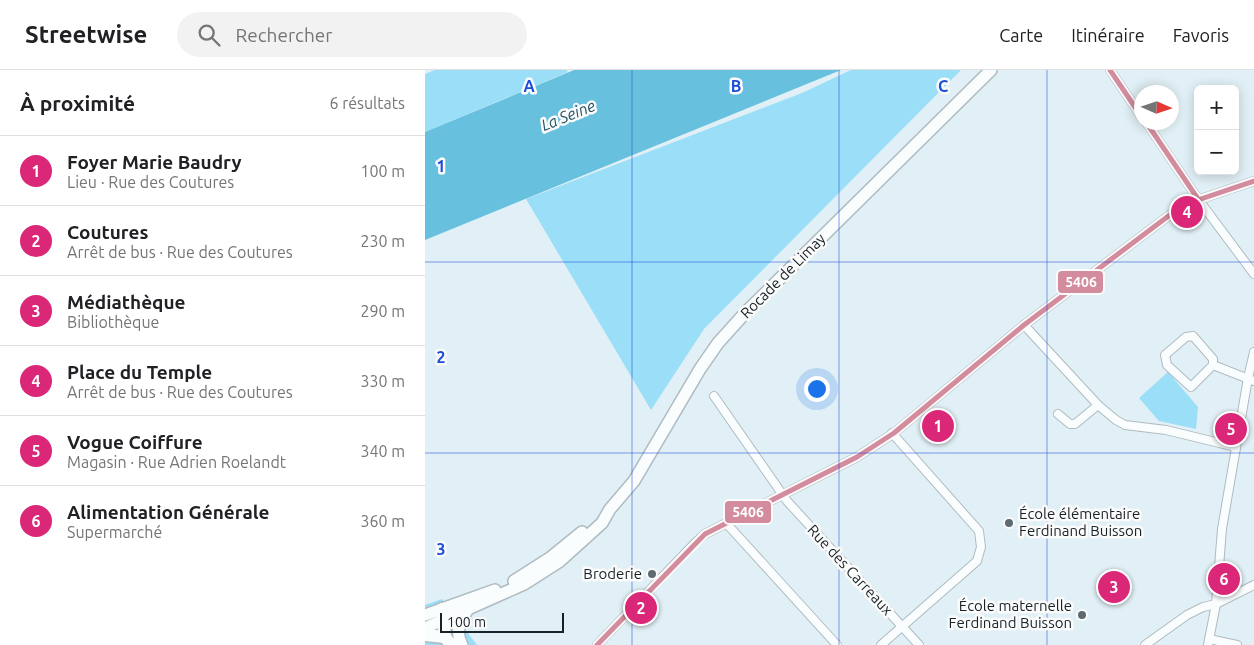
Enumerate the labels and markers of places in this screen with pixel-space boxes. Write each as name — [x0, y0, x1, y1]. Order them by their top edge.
pin: 4 — [1171, 193, 1203, 231]
pin: 1 — [922, 407, 954, 445]
pin: 5 — [1215, 410, 1247, 448]
place label: École élémentaire Ferdinand Buisson — [1019, 505, 1142, 539]
marker: École élémentaire Ferdinand Buisson — [1003, 517, 1015, 529]
pin: 6 — [1208, 560, 1240, 598]
place label: Broderie — [583, 565, 642, 582]
marker: Broderie — [646, 568, 658, 580]
pin: 3 — [1098, 568, 1130, 606]
pin: 2 — [625, 589, 657, 627]
place label: École maternelle Ferdinand Buisson — [949, 597, 1072, 631]
marker: École maternelle Ferdinand Buisson — [1076, 609, 1088, 621]

